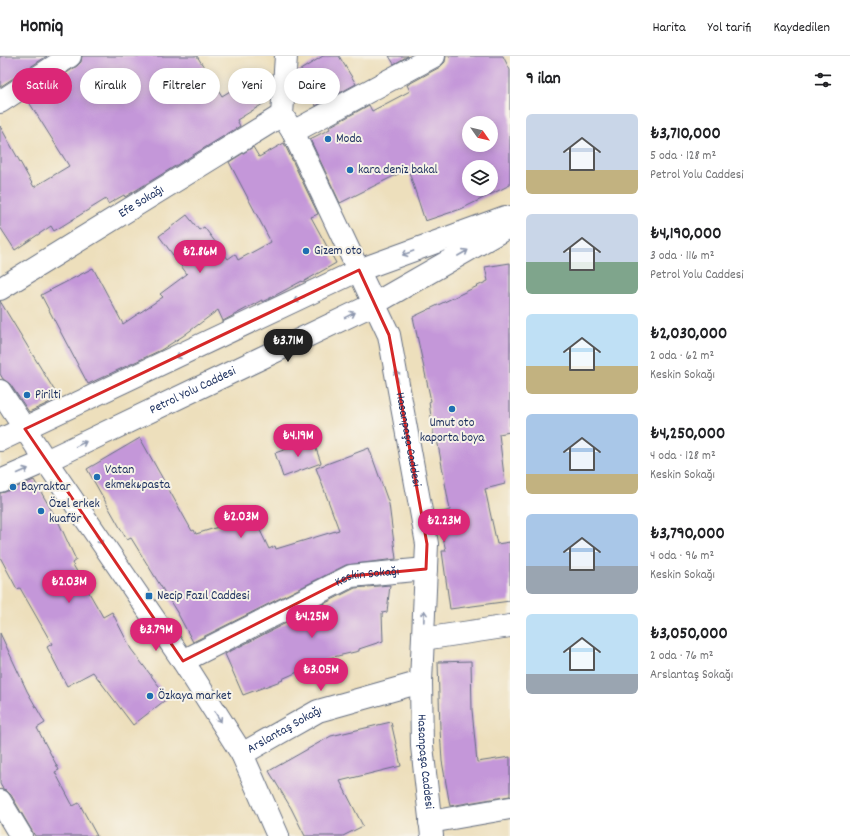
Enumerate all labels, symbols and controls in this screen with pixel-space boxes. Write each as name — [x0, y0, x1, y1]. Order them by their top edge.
text: Homiq — [20, 14, 63, 41]
text: Harita — [652, 18, 686, 38]
text: Yol tarifi — [708, 18, 751, 38]
text: Kaydedilen — [773, 18, 830, 38]
chip: Satılık — [12, 68, 72, 104]
chip: Kiralık — [80, 68, 141, 104]
chip: Filtreler — [149, 68, 220, 104]
chip: Yeni — [228, 68, 276, 104]
chip: Daire — [284, 68, 340, 104]
text: 9 ilan — [526, 68, 561, 92]
icon: filters — [812, 69, 834, 91]
north arrow — [462, 116, 498, 152]
map controls — [462, 116, 498, 196]
text: ₺3,710,000 — [650, 123, 721, 147]
place label: Moda — [336, 130, 363, 149]
icon: home — [558, 130, 606, 178]
marker: Moda — [323, 134, 333, 144]
text: 5 oda · 128 m² — [650, 147, 716, 166]
button: layers — [462, 160, 498, 196]
place label: kara deniz bakal — [358, 161, 438, 180]
marker: kara deniz bakal — [345, 165, 355, 175]
text: Petrol Yolu Caddesi — [650, 166, 744, 185]
street label: Efe Sokağı — [115, 181, 168, 223]
text: ₺4,190,000 — [650, 223, 722, 247]
icon: home — [558, 230, 606, 278]
pin: ₺2.86M — [167, 240, 233, 274]
place label: Gizem oto — [314, 242, 362, 261]
text: ₺2.86M — [183, 243, 217, 262]
marker: Gizem oto — [301, 246, 311, 256]
text: 3 oda · 116 m² — [650, 247, 714, 266]
one-way arrow — [457, 248, 469, 256]
one-way arrow — [402, 249, 414, 257]
text: Petrol Yolu Caddesi — [650, 266, 744, 285]
one-way arrow — [293, 296, 305, 303]
one-way arrow — [343, 311, 355, 318]
text: ₺2,030,000 — [650, 323, 727, 347]
pin: ₺3.71M — [255, 329, 321, 363]
icon: home — [558, 330, 606, 378]
text: ₺3.71M — [273, 332, 303, 351]
text: 2 oda · 62 m² — [650, 347, 714, 366]
one-way arrow — [176, 352, 188, 359]
street label: Petrol Yolu Caddesi — [146, 362, 240, 420]
text: Keskin Sokağı — [650, 366, 715, 385]
one-way arrow — [392, 370, 400, 383]
place label: Pirilti — [35, 386, 61, 405]
marker: Pirilti — [22, 390, 32, 400]
street label: Hasanpaşa Caddesi — [390, 391, 426, 489]
marker: Umut oto kaporta boya — [447, 404, 457, 414]
place label: Umut oto kaporta boya — [420, 414, 485, 448]
text: ₺4,250,000 — [650, 423, 725, 447]
pin: ₺4.19M — [265, 424, 331, 458]
text: ₺4.19M — [282, 427, 314, 446]
icon: home — [558, 430, 606, 478]
one-way arrow — [74, 440, 86, 447]
text: 4 oda · 128 m² — [650, 447, 716, 466]
place label: Vatan ekmek&pasta — [105, 461, 171, 495]
text: Keskin Sokağı — [650, 466, 715, 485]
one-way arrow — [16, 467, 28, 474]
marker: Vatan ekmek&pasta — [92, 472, 102, 482]
place label: Bayraktar — [21, 478, 71, 497]
marker: Bayraktar — [8, 482, 18, 492]
place label: Özel erkek kuaför — [49, 495, 100, 529]
pin: ₺2.03M — [208, 505, 274, 539]
marker: Özel erkek kuaför — [36, 506, 46, 516]
text: ₺2.03M — [223, 508, 259, 527]
pin: ₺2.23M — [411, 509, 477, 543]
text: ₺2.23M — [427, 512, 461, 531]
text: ₺3,790,000 — [650, 523, 725, 547]
icon: home — [558, 530, 606, 578]
one-way arrow — [95, 533, 103, 544]
text: 4 oda · 96 m² — [650, 547, 714, 566]
street label: Keskin Sokağı — [332, 562, 400, 592]
text: Keskin Sokağı — [650, 566, 715, 585]
pin: ₺2.03M — [36, 570, 102, 604]
text: ₺2.03M — [51, 573, 87, 592]
place label: Necip Fazıl Caddesi — [157, 587, 250, 606]
marker: Necip Fazıl Caddesi — [144, 591, 154, 601]
pin: ₺4.25M — [279, 605, 345, 639]
text: ₺4.25M — [295, 608, 329, 627]
one-way arrow — [420, 610, 428, 623]
pin: ₺3.79M — [123, 618, 189, 652]
text: ₺3.79M — [139, 621, 173, 640]
text: ₺3,050,000 — [650, 623, 728, 647]
icon: home — [558, 630, 606, 678]
text: 2 oda · 76 m² — [650, 647, 714, 666]
pin: ₺3.05M — [288, 658, 354, 692]
text: ₺3.05M — [303, 661, 339, 680]
text: Arslantaş Sokağı — [650, 666, 733, 685]
place label: Özkaya market — [158, 687, 232, 706]
marker: Özkaya market — [145, 691, 155, 701]
street label: Arslantaş Sokağı — [244, 701, 324, 759]
one-way arrow — [215, 711, 223, 723]
street label: Hasanpaşa Caddesi — [412, 714, 439, 811]

